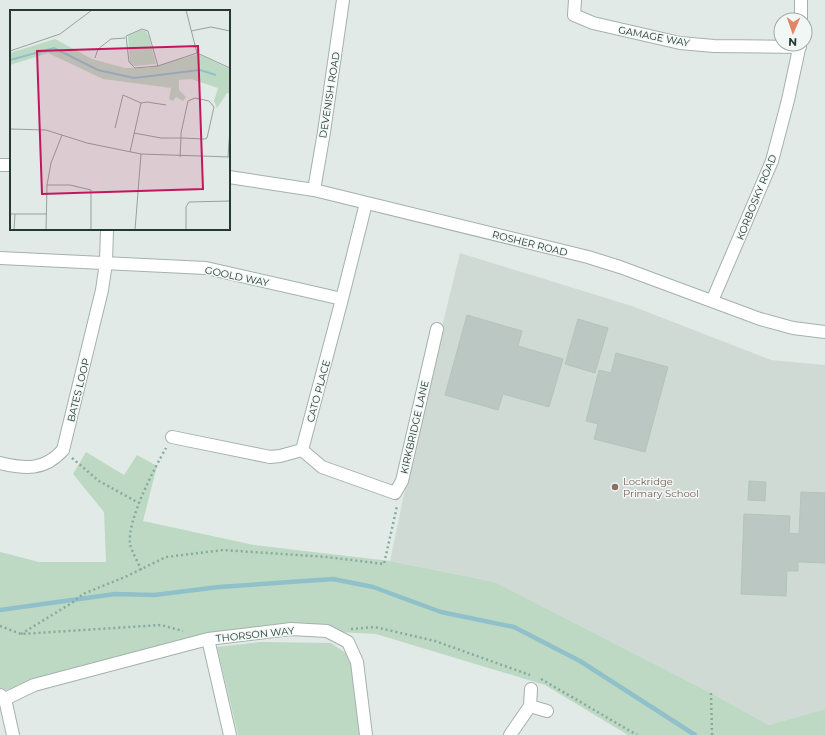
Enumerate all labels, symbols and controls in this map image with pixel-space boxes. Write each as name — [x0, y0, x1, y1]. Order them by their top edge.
inset map — [10, 10, 230, 230]
north arrow — [773, 12, 813, 52]
street label: GAMAGE WAY — [617, 23, 691, 50]
text: N — [788, 35, 797, 49]
street label: DEVENISH ROAD — [316, 51, 343, 139]
street label: KORBOSKY ROAD — [733, 153, 780, 242]
street label: ROSHER ROAD — [491, 228, 569, 259]
street label: GOOLD WAY — [204, 263, 271, 290]
street label: BATES LOOP — [64, 357, 93, 423]
street label: CATO PLACE — [304, 358, 333, 424]
street label: KIRKBRIDGE LANE — [397, 379, 432, 475]
place label: Lockridge Primary School — [623, 475, 699, 500]
marker: Lockridge Primary School — [610, 482, 620, 492]
street label: THORSON WAY — [215, 624, 295, 645]

